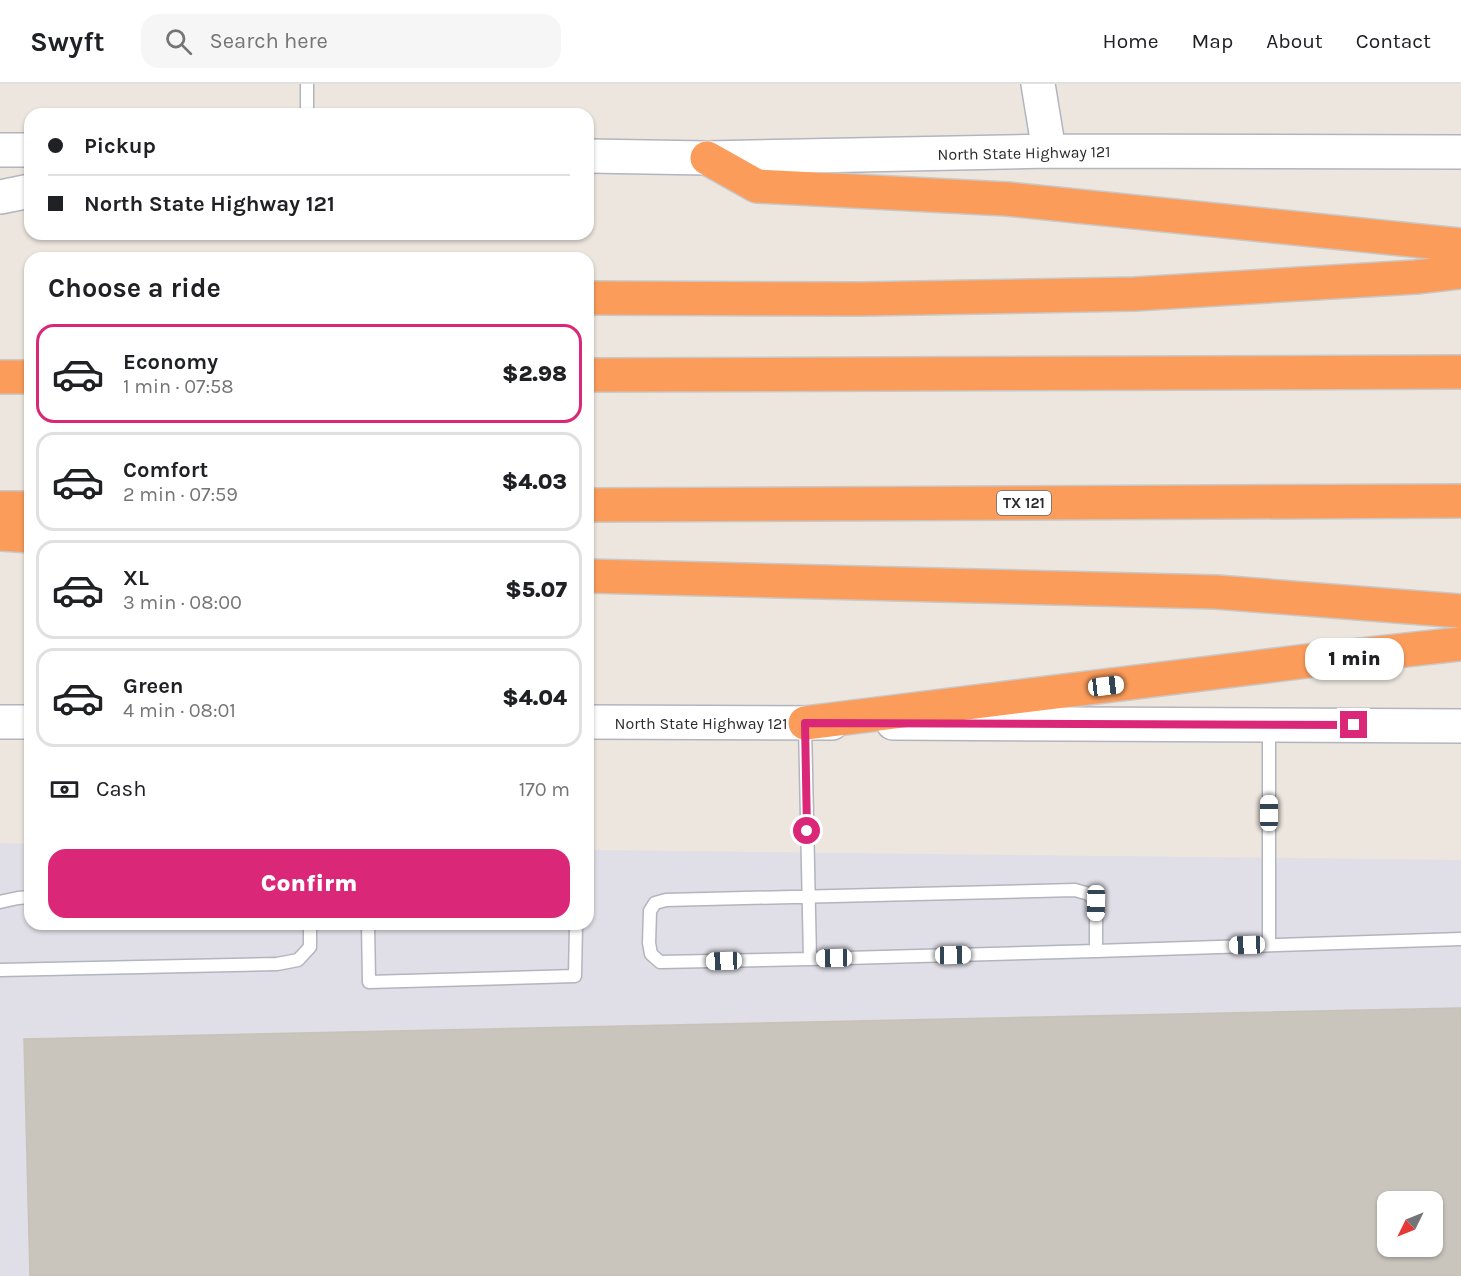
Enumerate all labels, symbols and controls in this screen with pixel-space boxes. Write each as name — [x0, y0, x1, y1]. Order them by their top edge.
search box — [141, 14, 561, 68]
text: Swyft — [30, 25, 105, 58]
icon: search — [162, 25, 195, 58]
text: Search here — [210, 28, 328, 54]
text: Home — [1103, 29, 1159, 53]
text: Map — [1192, 29, 1233, 53]
text: About — [1266, 29, 1323, 53]
text: Contact — [1356, 29, 1431, 53]
text: Pickup — [84, 133, 156, 159]
street label: North State Highway 121 — [937, 142, 1111, 164]
text: North State Highway 121 — [84, 191, 335, 217]
text: Choose a ride — [48, 272, 221, 304]
icon: car — [51, 347, 105, 401]
text: Economy — [123, 349, 218, 375]
text: $2.98 — [502, 361, 567, 387]
text: 1 min · 07:58 — [123, 375, 234, 398]
icon: car — [51, 455, 105, 509]
text: Comfort — [123, 457, 208, 483]
text: $4.03 — [502, 469, 567, 495]
text: 2 min · 07:59 — [123, 483, 238, 506]
road number: TX 121 — [997, 491, 1051, 515]
icon: car — [51, 563, 105, 617]
text: XL — [123, 565, 149, 591]
text: $5.07 — [505, 577, 567, 603]
text: 3 min · 08:00 — [123, 591, 242, 614]
callout: 1 min — [1304, 638, 1404, 680]
text: 1 min — [1328, 647, 1381, 670]
icon: car — [51, 671, 105, 725]
text: Green — [123, 673, 184, 699]
car — [1087, 675, 1125, 697]
text: $4.04 — [502, 685, 567, 711]
text: 4 min · 08:01 — [123, 699, 236, 722]
route end — [1340, 711, 1367, 738]
street label: North State Highway 121 — [614, 714, 788, 733]
icon: cash — [48, 773, 81, 806]
text: Cash — [96, 776, 146, 802]
text: 170 m — [519, 778, 570, 801]
car — [1260, 795, 1278, 831]
route start — [793, 817, 820, 844]
button: Confirm — [48, 849, 570, 918]
car — [1087, 885, 1105, 921]
car — [1229, 935, 1265, 955]
car — [935, 946, 971, 964]
car — [816, 949, 852, 967]
car — [706, 951, 742, 971]
north arrow — [1377, 1191, 1443, 1257]
map controls — [1377, 1191, 1443, 1257]

